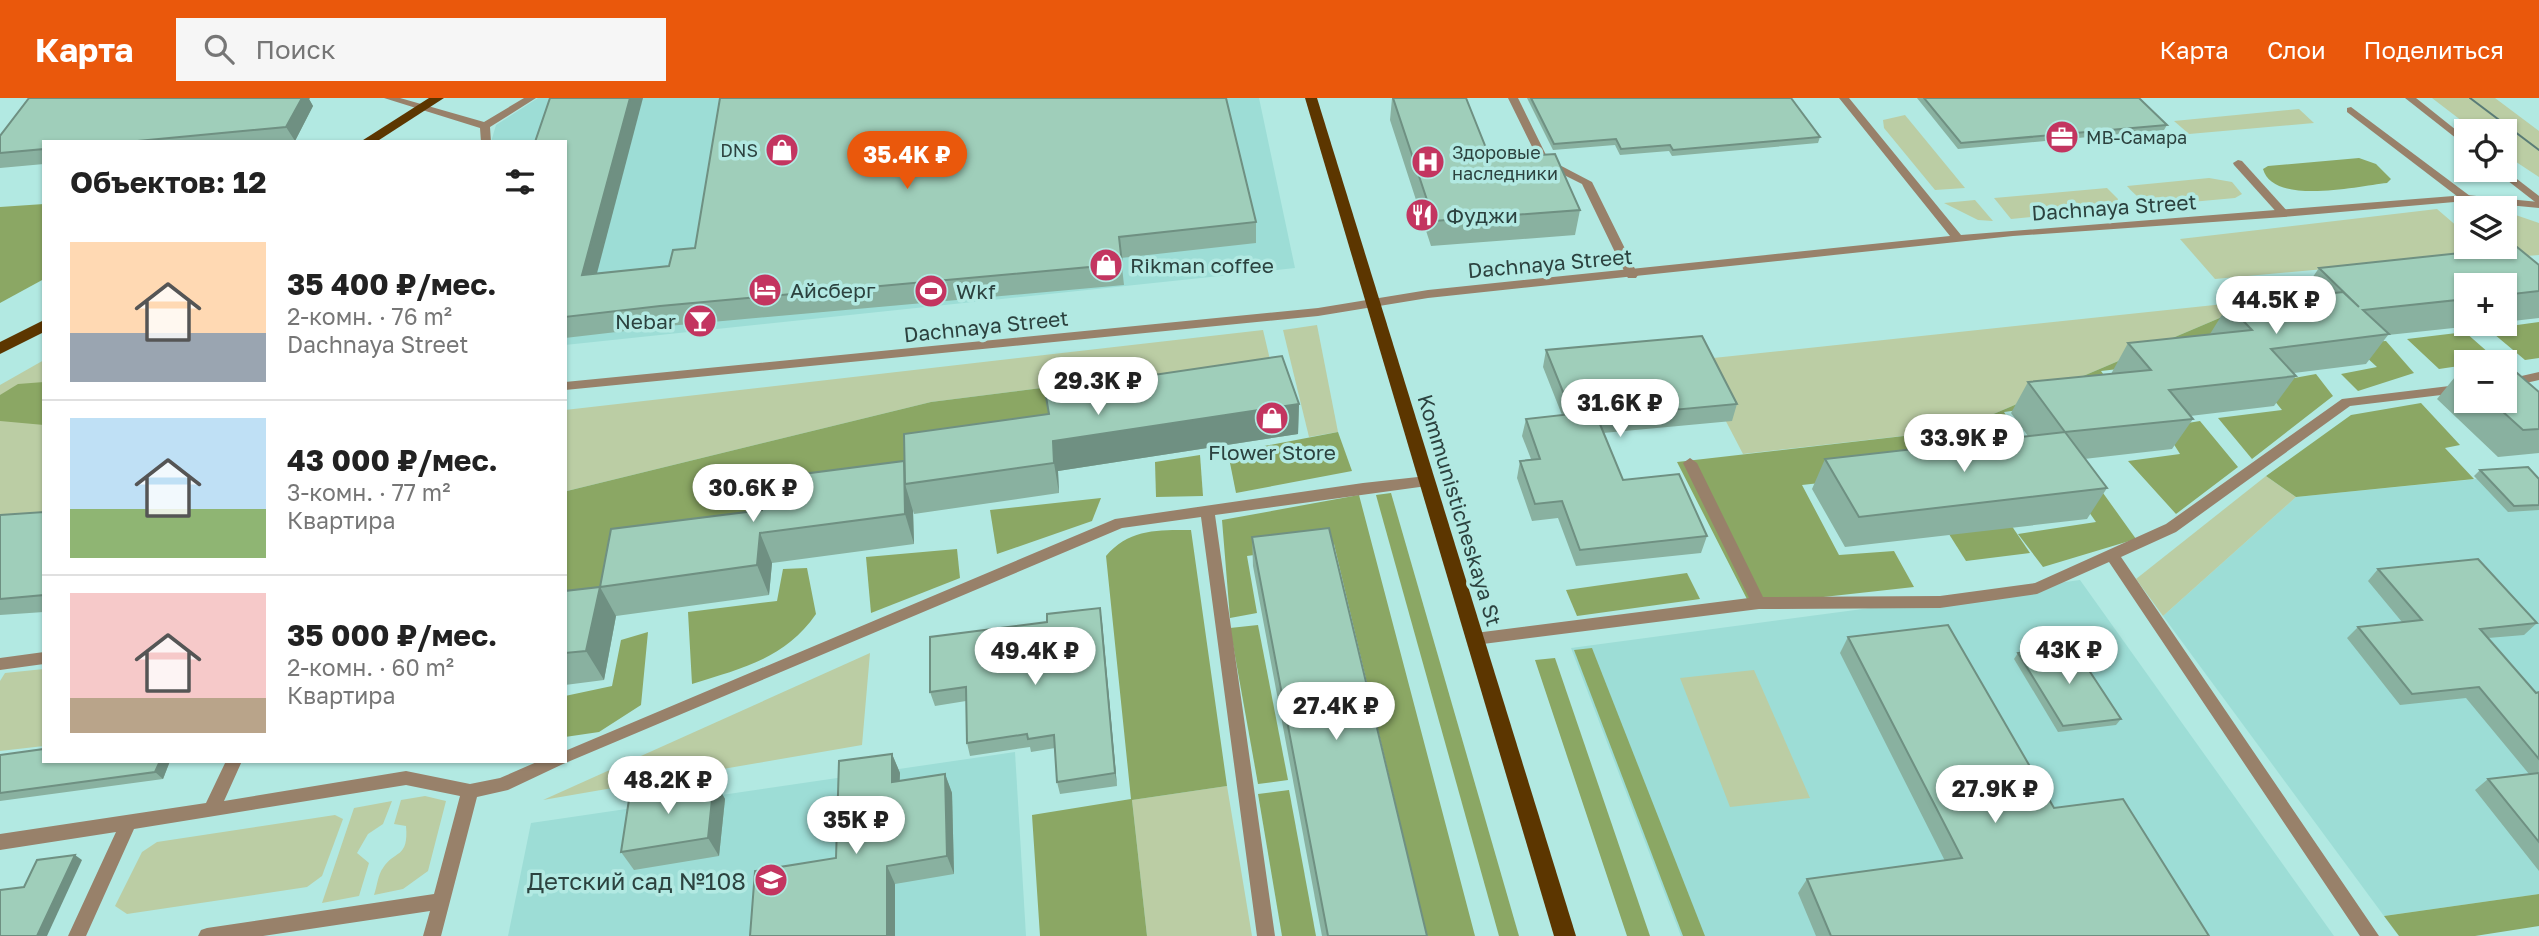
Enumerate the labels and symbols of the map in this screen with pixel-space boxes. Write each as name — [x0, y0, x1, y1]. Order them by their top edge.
office icon: МВ-Самара — [2043, 118, 2081, 156]
place label: МВ-Самара — [2086, 126, 2187, 148]
shop icon: DNS — [763, 131, 801, 169]
pin: 35.4K ₽ — [842, 132, 972, 191]
place label: DNS — [720, 139, 758, 161]
place label: Здоровые наследники — [1452, 141, 1558, 184]
hospital icon: Здоровые наследники — [1409, 143, 1447, 181]
street label: Dachnaya Street — [2030, 188, 2198, 226]
restaurant icon: Фуджи — [1403, 196, 1441, 234]
place label: Фуджи — [1446, 202, 1518, 228]
street label: Dachnaya Street — [1466, 243, 1634, 283]
shop icon: Rikman coffee — [1087, 246, 1125, 284]
place label: Rikman coffee — [1130, 252, 1274, 278]
hotel icon: Айсберг — [746, 271, 784, 309]
sports icon: Wkf — [912, 272, 950, 310]
pin: 44.5K ₽ — [2211, 276, 2341, 336]
place label: Айсберг — [790, 277, 876, 303]
place label: Wkf — [956, 278, 996, 304]
bar icon: Nebar — [681, 302, 719, 340]
street label: Dachnaya Street — [902, 304, 1070, 348]
place label: Nebar — [615, 308, 676, 334]
pin: 29.3K ₽ — [1033, 358, 1163, 417]
pin: 31.6K ₽ — [1555, 380, 1685, 439]
street label: Kommunisticheskaya St — [1412, 391, 1508, 629]
shop icon: Flower Store — [1253, 399, 1291, 437]
pin: 33.9K ₽ — [1899, 414, 2029, 474]
place label: Flower Store — [1208, 439, 1336, 465]
pin: 30.6K ₽ — [688, 464, 818, 524]
pin: 43K ₽ — [2020, 626, 2118, 686]
pin: 49.4K ₽ — [970, 628, 1100, 687]
pin: 27.4K ₽ — [1271, 682, 1401, 742]
pin: 48.2K ₽ — [603, 756, 733, 816]
pin: 27.9K ₽ — [1930, 766, 2060, 825]
pin: 35K ₽ — [807, 796, 905, 856]
school or university icon: Детский сад №108 — [752, 861, 790, 899]
place label: Детский сад №108 — [527, 866, 746, 895]

